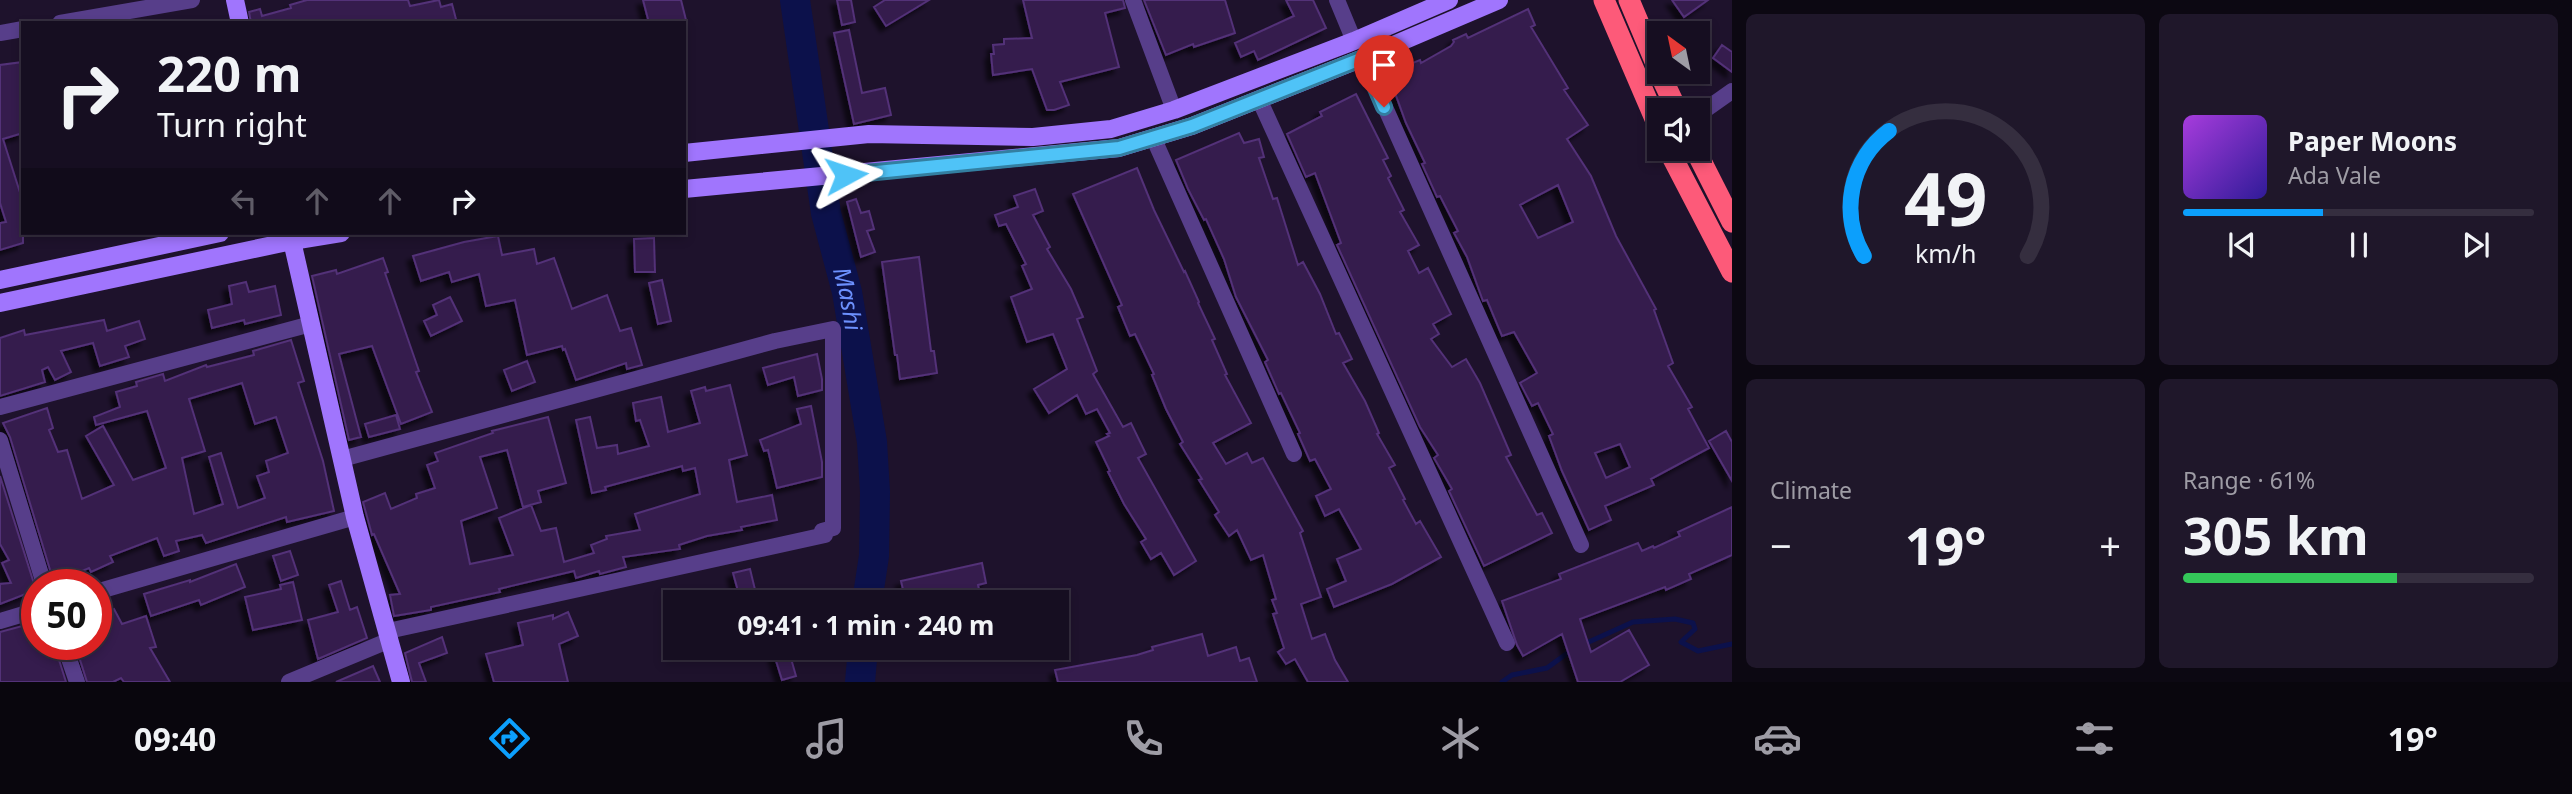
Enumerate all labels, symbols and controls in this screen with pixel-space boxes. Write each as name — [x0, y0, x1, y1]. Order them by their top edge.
north arrow — [1647, 21, 1710, 84]
map controls — [1647, 21, 1710, 161]
pin — [1354, 35, 1414, 107]
text: 220 m — [157, 40, 302, 106]
icon: arrive — [1365, 46, 1403, 84]
icon: right — [42, 49, 133, 140]
button: sound — [1647, 98, 1710, 161]
text: Turn right — [157, 103, 307, 146]
text: Paper Moons — [2288, 123, 2457, 159]
position arrow — [809, 138, 883, 212]
text: 49 — [1904, 148, 1987, 247]
text: Ada Vale — [2288, 159, 2381, 191]
icon: left — [225, 182, 263, 220]
icon: ahead — [298, 182, 336, 220]
icon: ahead — [371, 182, 409, 220]
icon: right — [444, 182, 482, 220]
icon: previous — [2223, 226, 2261, 264]
icon: pause — [2340, 226, 2378, 264]
icon: next — [2457, 226, 2495, 264]
text: km/h — [1915, 236, 1976, 270]
water label: Mashi — [826, 263, 871, 334]
text: Range · 61% — [2183, 464, 2315, 496]
text: Climate — [1770, 474, 1852, 506]
text: 305 km — [2183, 499, 2369, 570]
text: 19° — [1905, 509, 1986, 580]
text: − — [1770, 519, 1792, 571]
text: + — [2099, 519, 2121, 571]
speed limit sign: 50 — [21, 569, 112, 660]
text: 09:41 · 1 min · 240 m — [738, 607, 994, 643]
icon: directions — [485, 714, 534, 763]
icon: music — [802, 714, 851, 763]
icon: phone — [1119, 714, 1168, 763]
icon: climate — [1436, 714, 1485, 763]
icon: car — [1753, 714, 1802, 763]
icon: filters — [2070, 714, 2119, 763]
text: 09:40 — [134, 717, 216, 760]
text: 19° — [2388, 717, 2438, 760]

